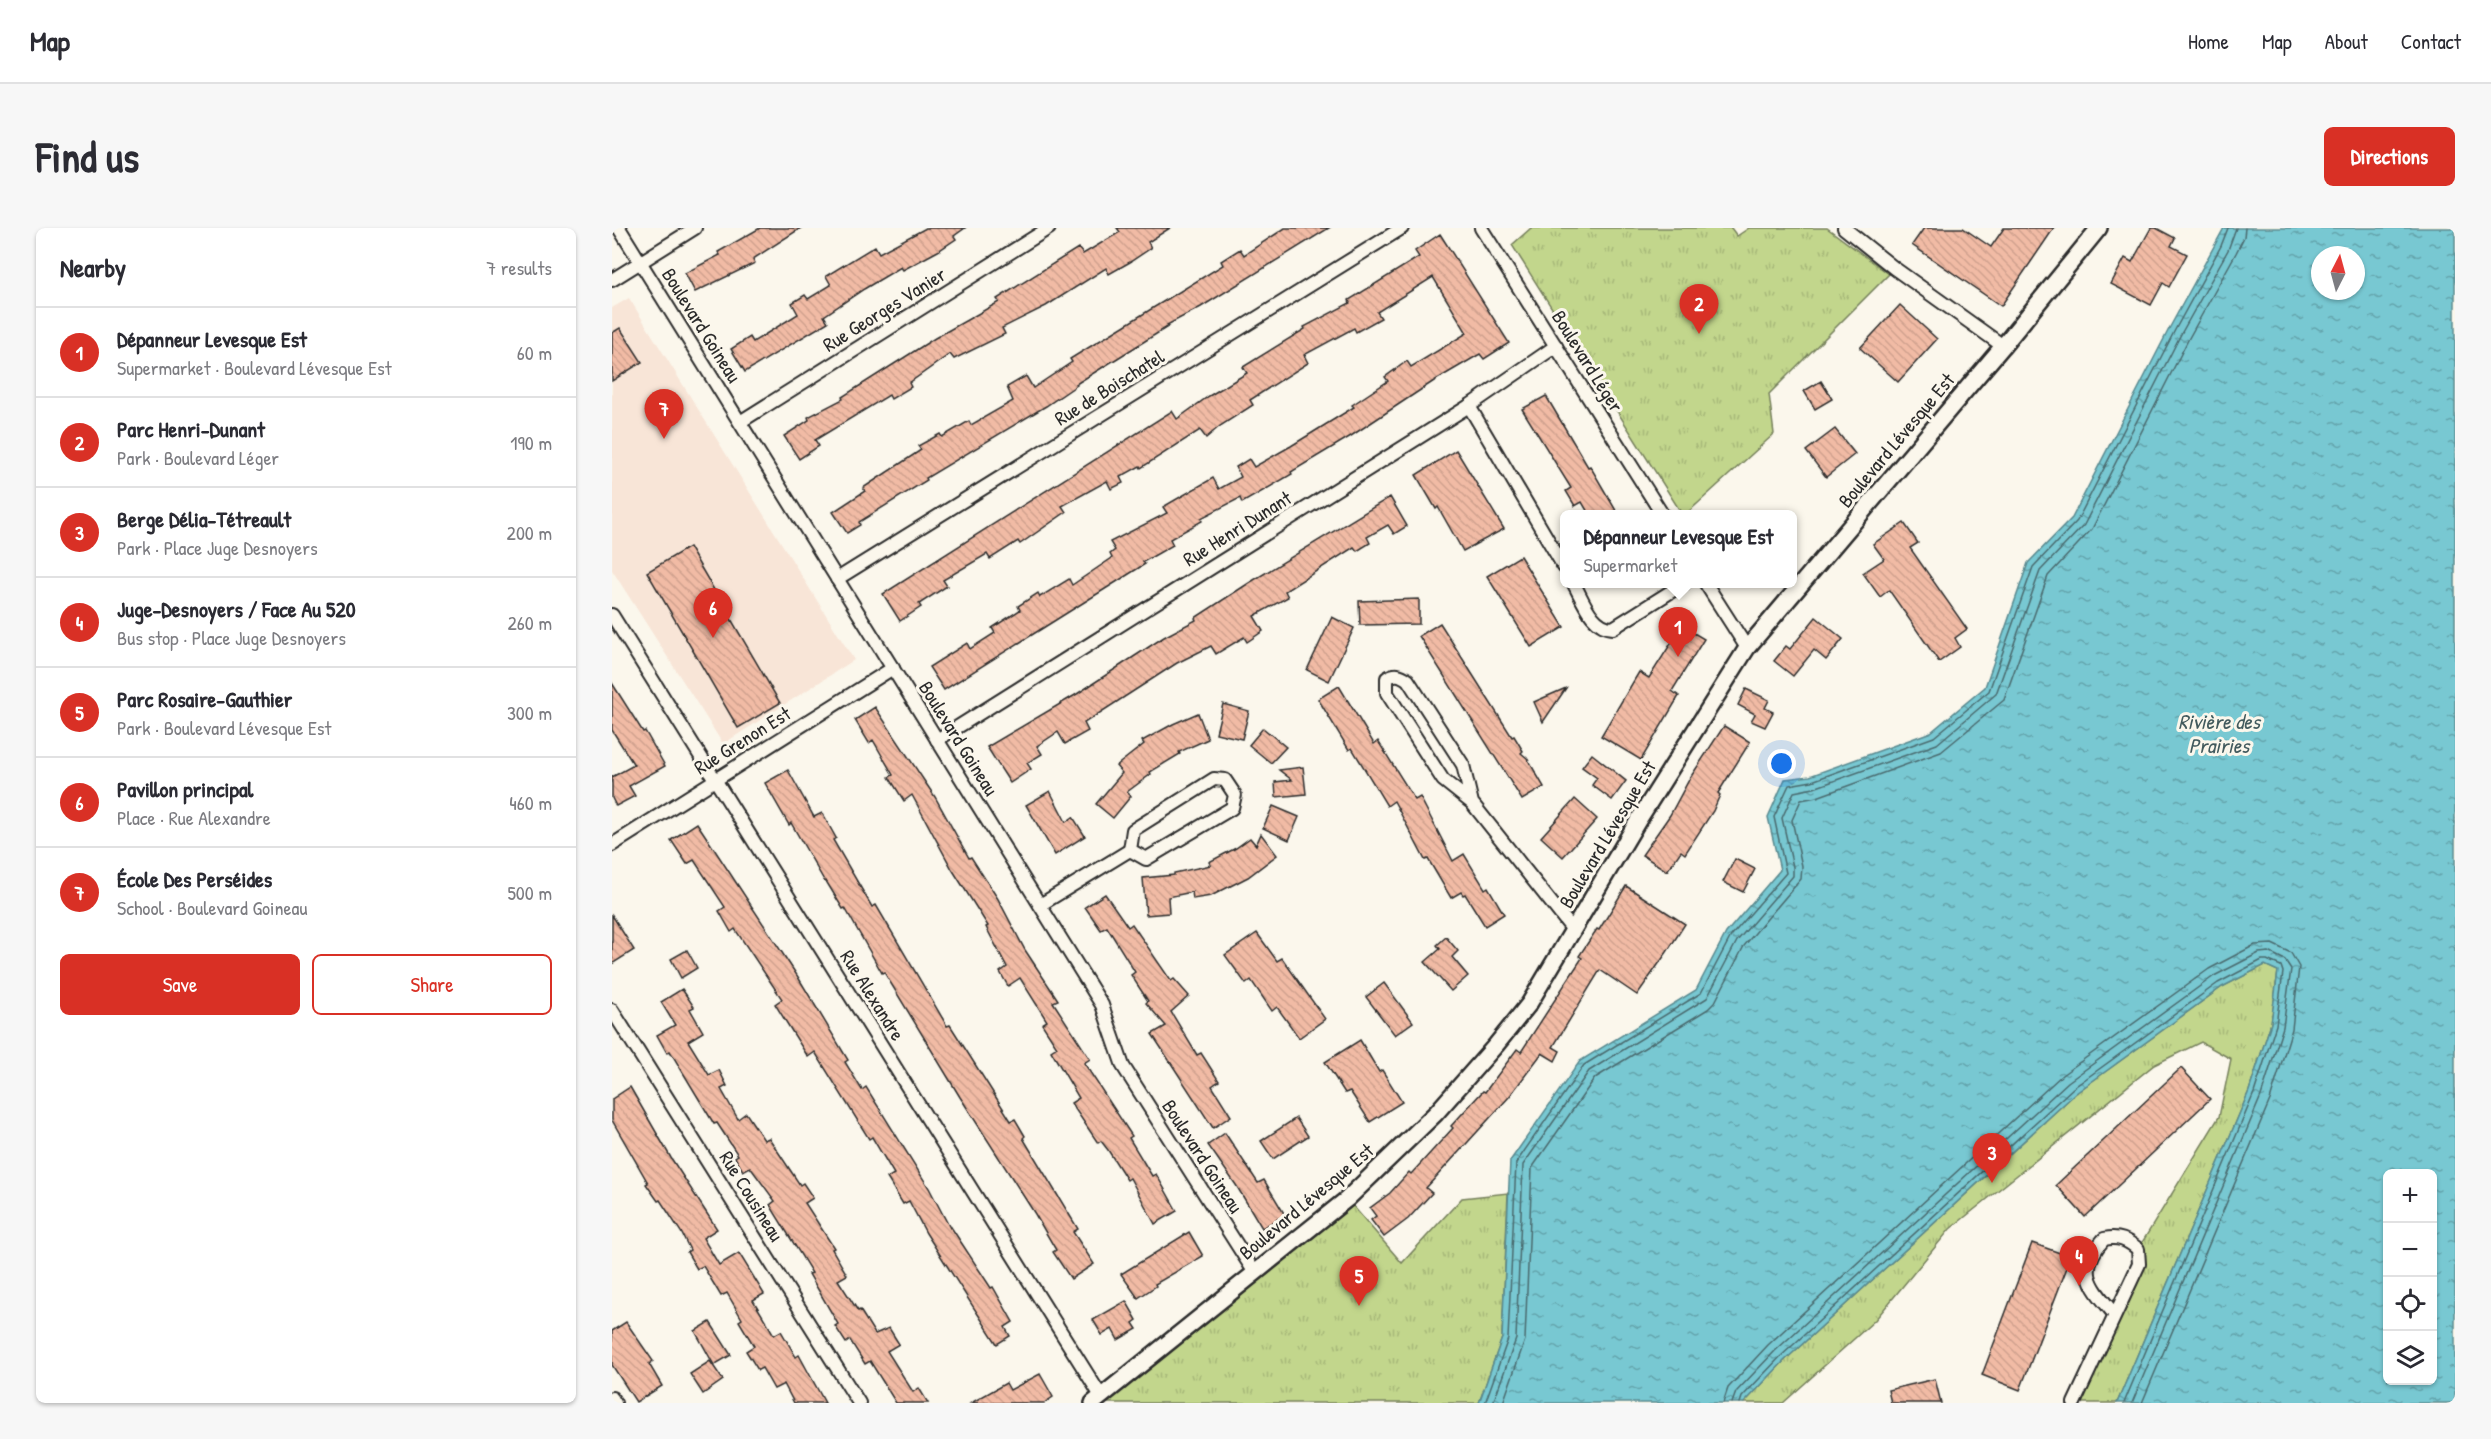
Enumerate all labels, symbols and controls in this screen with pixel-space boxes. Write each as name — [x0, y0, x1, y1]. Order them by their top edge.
text: Map — [30, 22, 70, 60]
text: Home — [2188, 27, 2229, 56]
text: Map — [2262, 27, 2292, 56]
text: About — [2325, 27, 2368, 56]
text: Contact — [2401, 27, 2461, 56]
button: Directions — [2324, 127, 2455, 186]
text: Find us — [36, 128, 139, 185]
north arrow — [2311, 246, 2365, 300]
text: Nearby — [60, 250, 126, 285]
text: 7 results — [486, 254, 552, 281]
street label: Rue Georges Vanier — [817, 260, 951, 358]
street label: Boulevard Goineau — [656, 263, 748, 387]
pin: 2 — [1680, 285, 1718, 334]
street label: Boulevard Léger — [1546, 305, 1630, 417]
text: Dépanneur Levesque Est — [117, 324, 307, 354]
text: 1 — [76, 339, 83, 366]
text: 60 m — [517, 339, 552, 366]
street label: Rue de Boischatel — [1049, 342, 1170, 431]
text: Supermarket · Boulevard Lévesque Est — [117, 354, 392, 381]
street label: Boulevard Lévesque Est — [1832, 366, 1961, 513]
pin: 7 — [644, 390, 684, 439]
text: Parc Henri-Dunant — [117, 414, 265, 444]
text: 2 — [75, 429, 84, 456]
text: 190 m — [510, 429, 552, 456]
text: Park · Boulevard Léger — [117, 444, 279, 471]
street label: Rue Henri Dunant — [1178, 483, 1297, 572]
text: Berge Délia-Tétreault — [117, 504, 291, 534]
popup — [1560, 510, 1797, 588]
text: 3 — [75, 519, 84, 546]
text: 200 m — [507, 519, 552, 546]
text: Dépanneur Levesque Est — [1584, 521, 1773, 551]
text: Park · Place Juge Desnoyers — [117, 534, 318, 561]
text: Supermarket — [1584, 551, 1677, 578]
pin: 6 — [694, 588, 732, 638]
text: Juge-Desnoyers / Face Au 520 — [117, 594, 356, 624]
pin: 1 — [1658, 608, 1698, 657]
text: 4 — [76, 609, 83, 636]
text: 260 m — [508, 609, 552, 636]
text: Bus stop · Place Juge Desnoyers — [117, 624, 346, 651]
street label: Boulevard Goineau — [913, 676, 1005, 800]
text: Parc Rosaire-Gauthier — [117, 684, 292, 714]
text: 5 — [75, 699, 84, 726]
text: 300 m — [507, 699, 552, 726]
street label: Rue Grenon Est — [689, 699, 796, 780]
water label: Rivière des Prairies — [2178, 707, 2262, 760]
text: Park · Boulevard Lévesque Est — [117, 714, 331, 741]
your location — [1767, 749, 1796, 778]
street label: Boulevard Lévesque Est — [1552, 754, 1662, 913]
text: Pavillon principal — [117, 774, 253, 804]
text: 6 — [76, 789, 83, 816]
text: 460 m — [509, 789, 552, 816]
text: Place · Rue Alexandre — [117, 804, 271, 831]
text: École Des Perséides — [117, 864, 272, 894]
text: 7 — [75, 879, 84, 906]
text: 500 m — [507, 879, 552, 906]
text: School · Boulevard Goineau — [117, 894, 307, 921]
street label: Rue Alexandre — [835, 945, 911, 1045]
button: Save — [60, 954, 300, 1015]
button: Share — [312, 954, 552, 1015]
street label: Boulevard Goineau — [1156, 1094, 1250, 1218]
pin: 3 — [1972, 1134, 2012, 1183]
street label: Boulevard Lévesque Est — [1233, 1136, 1380, 1265]
street label: Rue Cousineau — [714, 1146, 790, 1246]
map controls — [2383, 1169, 2437, 1385]
button: + — [2383, 1169, 2437, 1223]
button: − — [2383, 1223, 2437, 1277]
pin: 4 — [2060, 1236, 2098, 1286]
pin: 5 — [1340, 1256, 1378, 1306]
button: locate — [2383, 1277, 2437, 1331]
button: layers — [2383, 1331, 2437, 1385]

